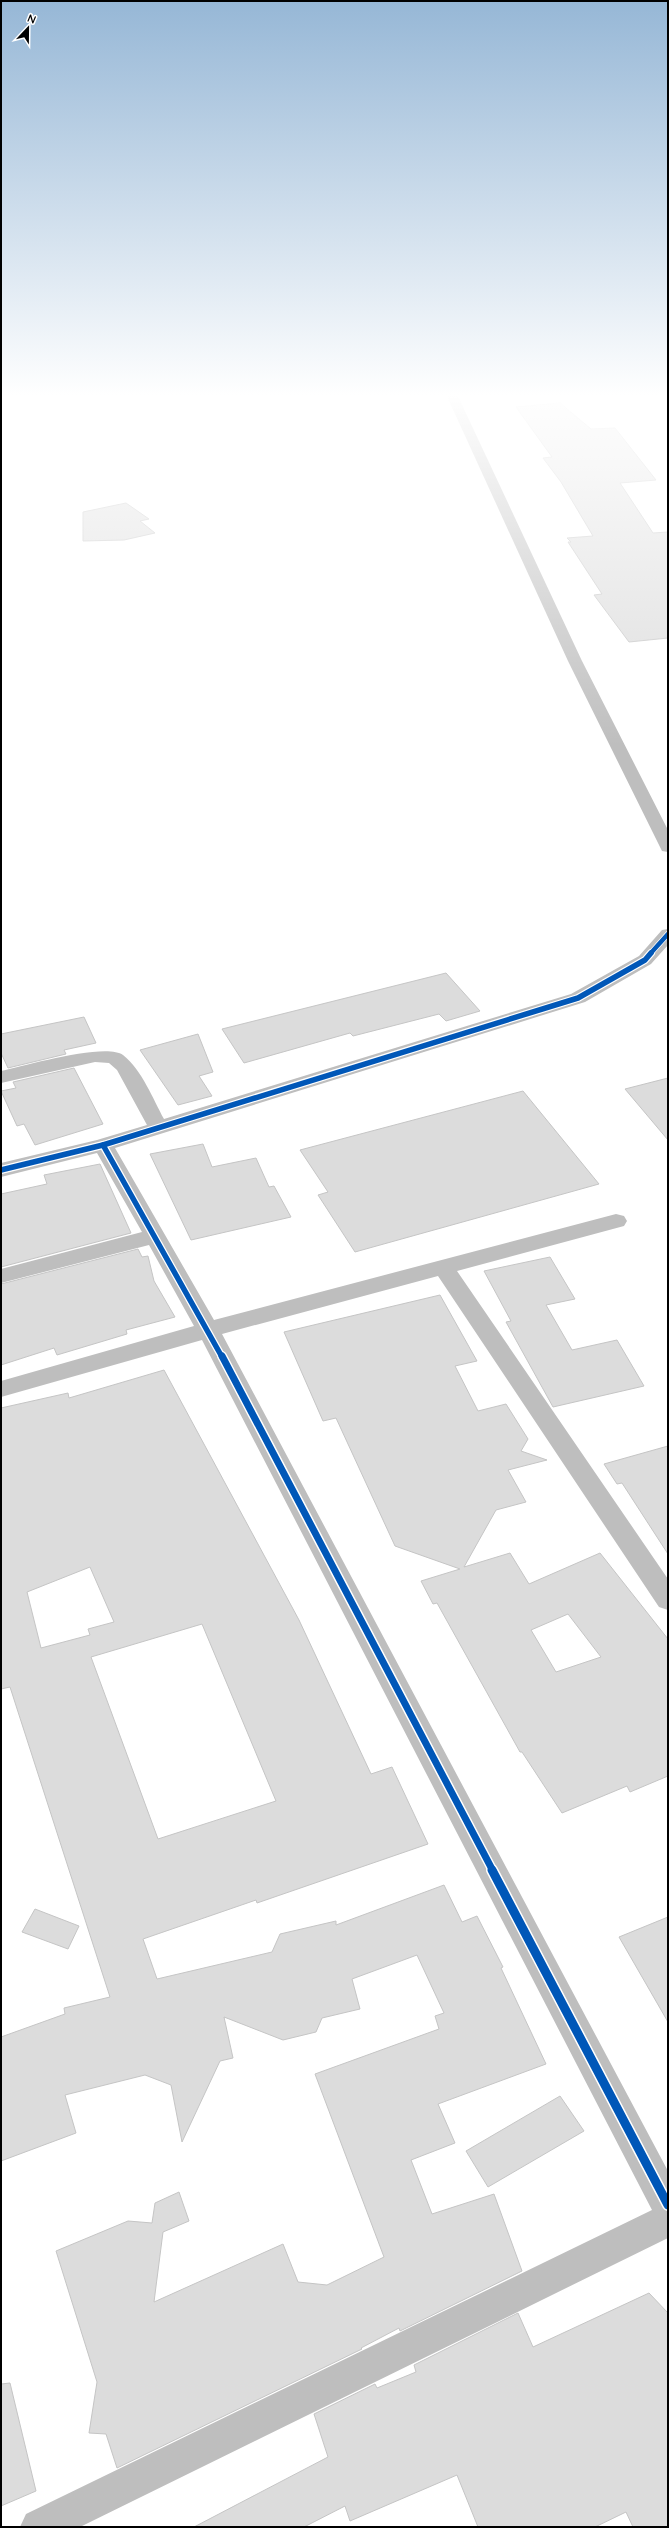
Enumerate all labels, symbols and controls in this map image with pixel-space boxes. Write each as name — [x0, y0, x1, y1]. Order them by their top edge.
north arrow — [8, 8, 48, 48]
text: N — [25, 11, 38, 27]

